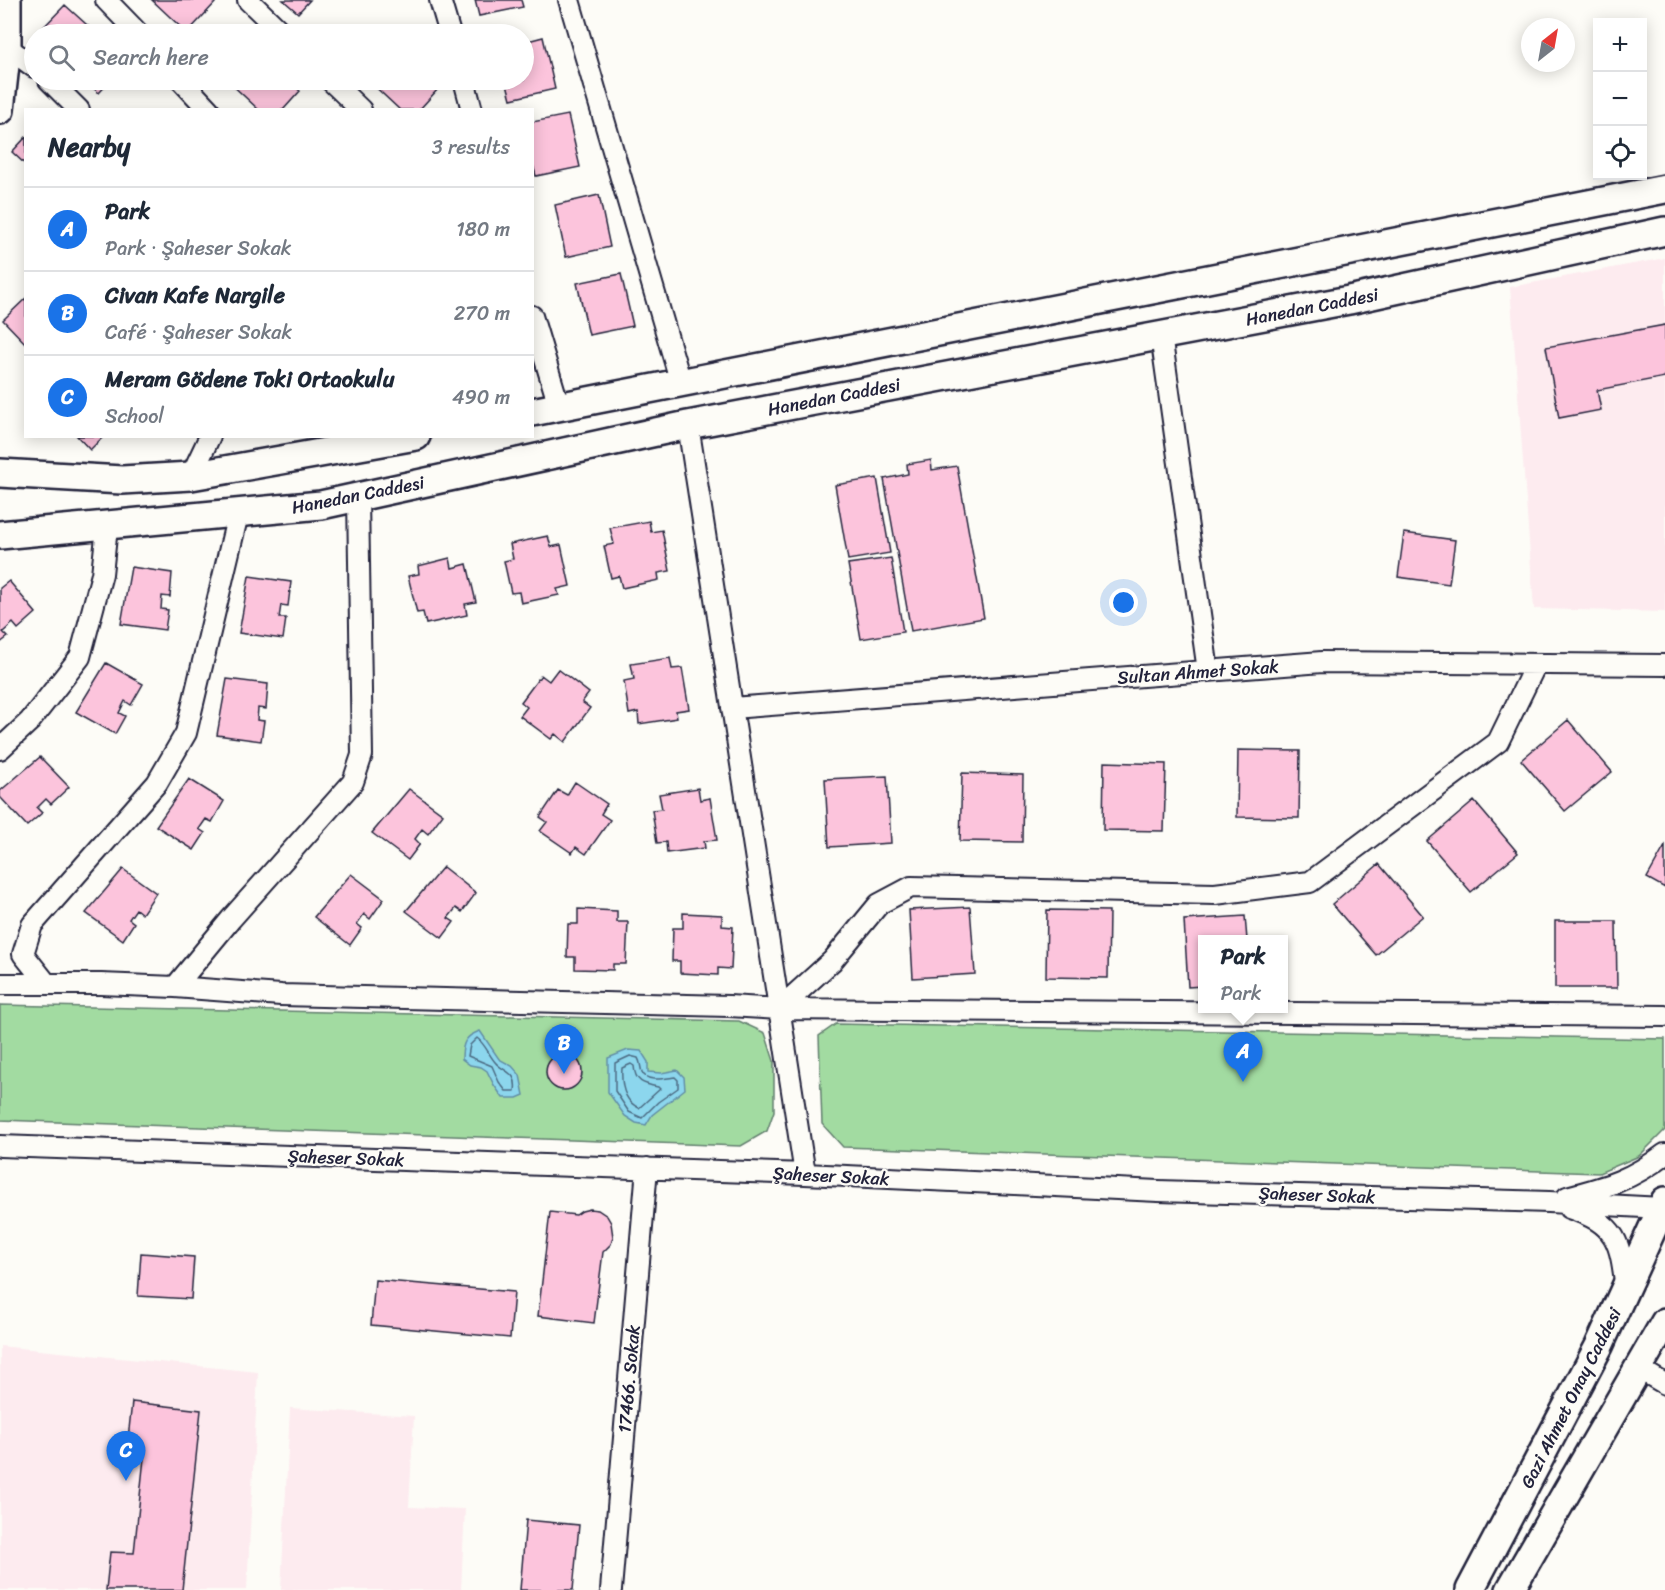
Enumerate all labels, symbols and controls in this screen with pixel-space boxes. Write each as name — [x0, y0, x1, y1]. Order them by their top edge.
north arrow — [1521, 18, 1575, 72]
map controls — [1593, 18, 1647, 180]
button: + — [1593, 18, 1647, 72]
search box — [24, 24, 534, 90]
text: Search here — [93, 38, 209, 77]
icon: search — [45, 41, 78, 74]
button: − — [1593, 72, 1647, 126]
text: Nearby — [48, 124, 130, 170]
button: locate — [1593, 126, 1647, 180]
text: 3 results — [432, 130, 510, 165]
text: Park — [105, 192, 150, 231]
text: A — [61, 212, 74, 247]
text: 180 m — [456, 212, 510, 247]
text: Park · Şaheser Sokak — [105, 231, 291, 266]
text: Civan Kafe Nargile — [105, 276, 285, 315]
street label: Hanedan Caddesi — [1243, 278, 1382, 336]
text: B — [61, 296, 74, 331]
text: 270 m — [454, 296, 510, 331]
text: Café · Şaheser Sokak — [105, 315, 292, 350]
text: Meram Gödene Toki Ortaokulu — [105, 360, 394, 399]
street label: Hanedan Caddesi — [765, 368, 904, 426]
text: C — [61, 380, 74, 415]
text: 490 m — [452, 380, 510, 415]
text: School — [105, 399, 164, 434]
street label: Hanedan Caddesi — [289, 466, 428, 524]
your location — [1109, 588, 1138, 617]
street label: Sultan Ahmet Sokak — [1116, 650, 1280, 694]
popup — [1198, 935, 1288, 1013]
text: Park — [1220, 937, 1266, 976]
text: Park — [1220, 976, 1261, 1011]
pin: B — [544, 1024, 584, 1074]
pin: A — [1224, 1032, 1262, 1082]
street label: Şaheser Sokak — [287, 1140, 405, 1176]
street label: Şaheser Sokak — [772, 1157, 891, 1195]
street label: Şaheser Sokak — [1258, 1177, 1376, 1213]
street label: Gazi Ahmet Onay Caddesi — [1512, 1301, 1631, 1494]
street label: 17466. Sokak — [608, 1323, 650, 1434]
pin: C — [106, 1432, 146, 1481]

